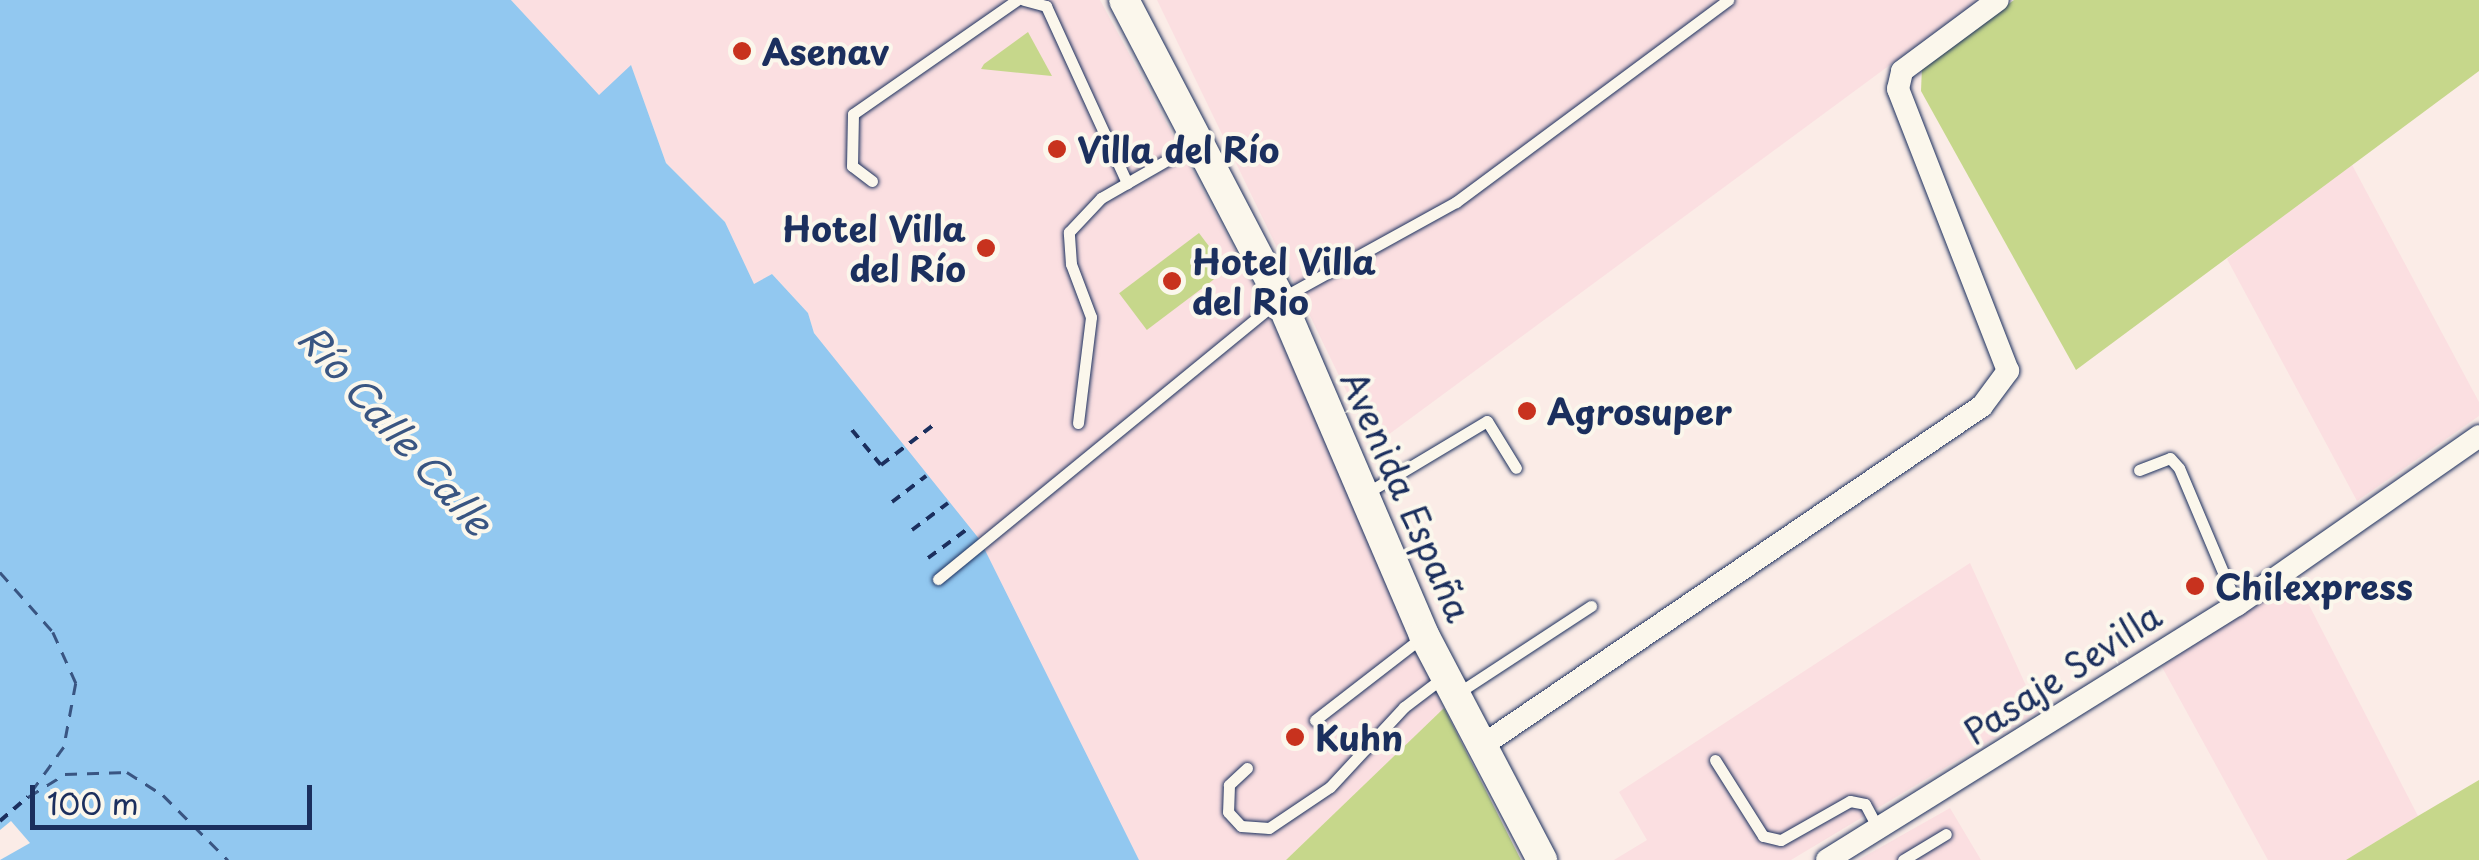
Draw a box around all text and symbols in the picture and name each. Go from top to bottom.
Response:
place label: Asenav [762,30,889,72]
marker: Asenav [731,40,753,62]
place label: Villa del Río [1077,128,1284,170]
marker: Villa del Río [1046,138,1068,160]
place label: Hotel Villa del Río [782,207,966,289]
marker: Hotel Villa del Río [975,237,997,259]
place label: Hotel Villa del Rio [1192,240,1376,322]
marker: Hotel Villa del Rio [1161,270,1183,292]
water label: Río Calle Calle [289,314,503,544]
street label: Avenida España [1333,365,1481,627]
place label: Agrosuper [1547,390,1732,432]
marker: Agrosuper [1516,400,1538,422]
place label: Chilexpress [2215,565,2413,607]
marker: Chilexpress [2184,575,2206,597]
street label: Pasaje Sevilla [1956,594,2168,752]
place label: Kuhn [1315,716,1403,758]
marker: Kuhn [1284,726,1306,748]
scale bar [35,765,318,827]
text: 100 m [47,780,139,825]

